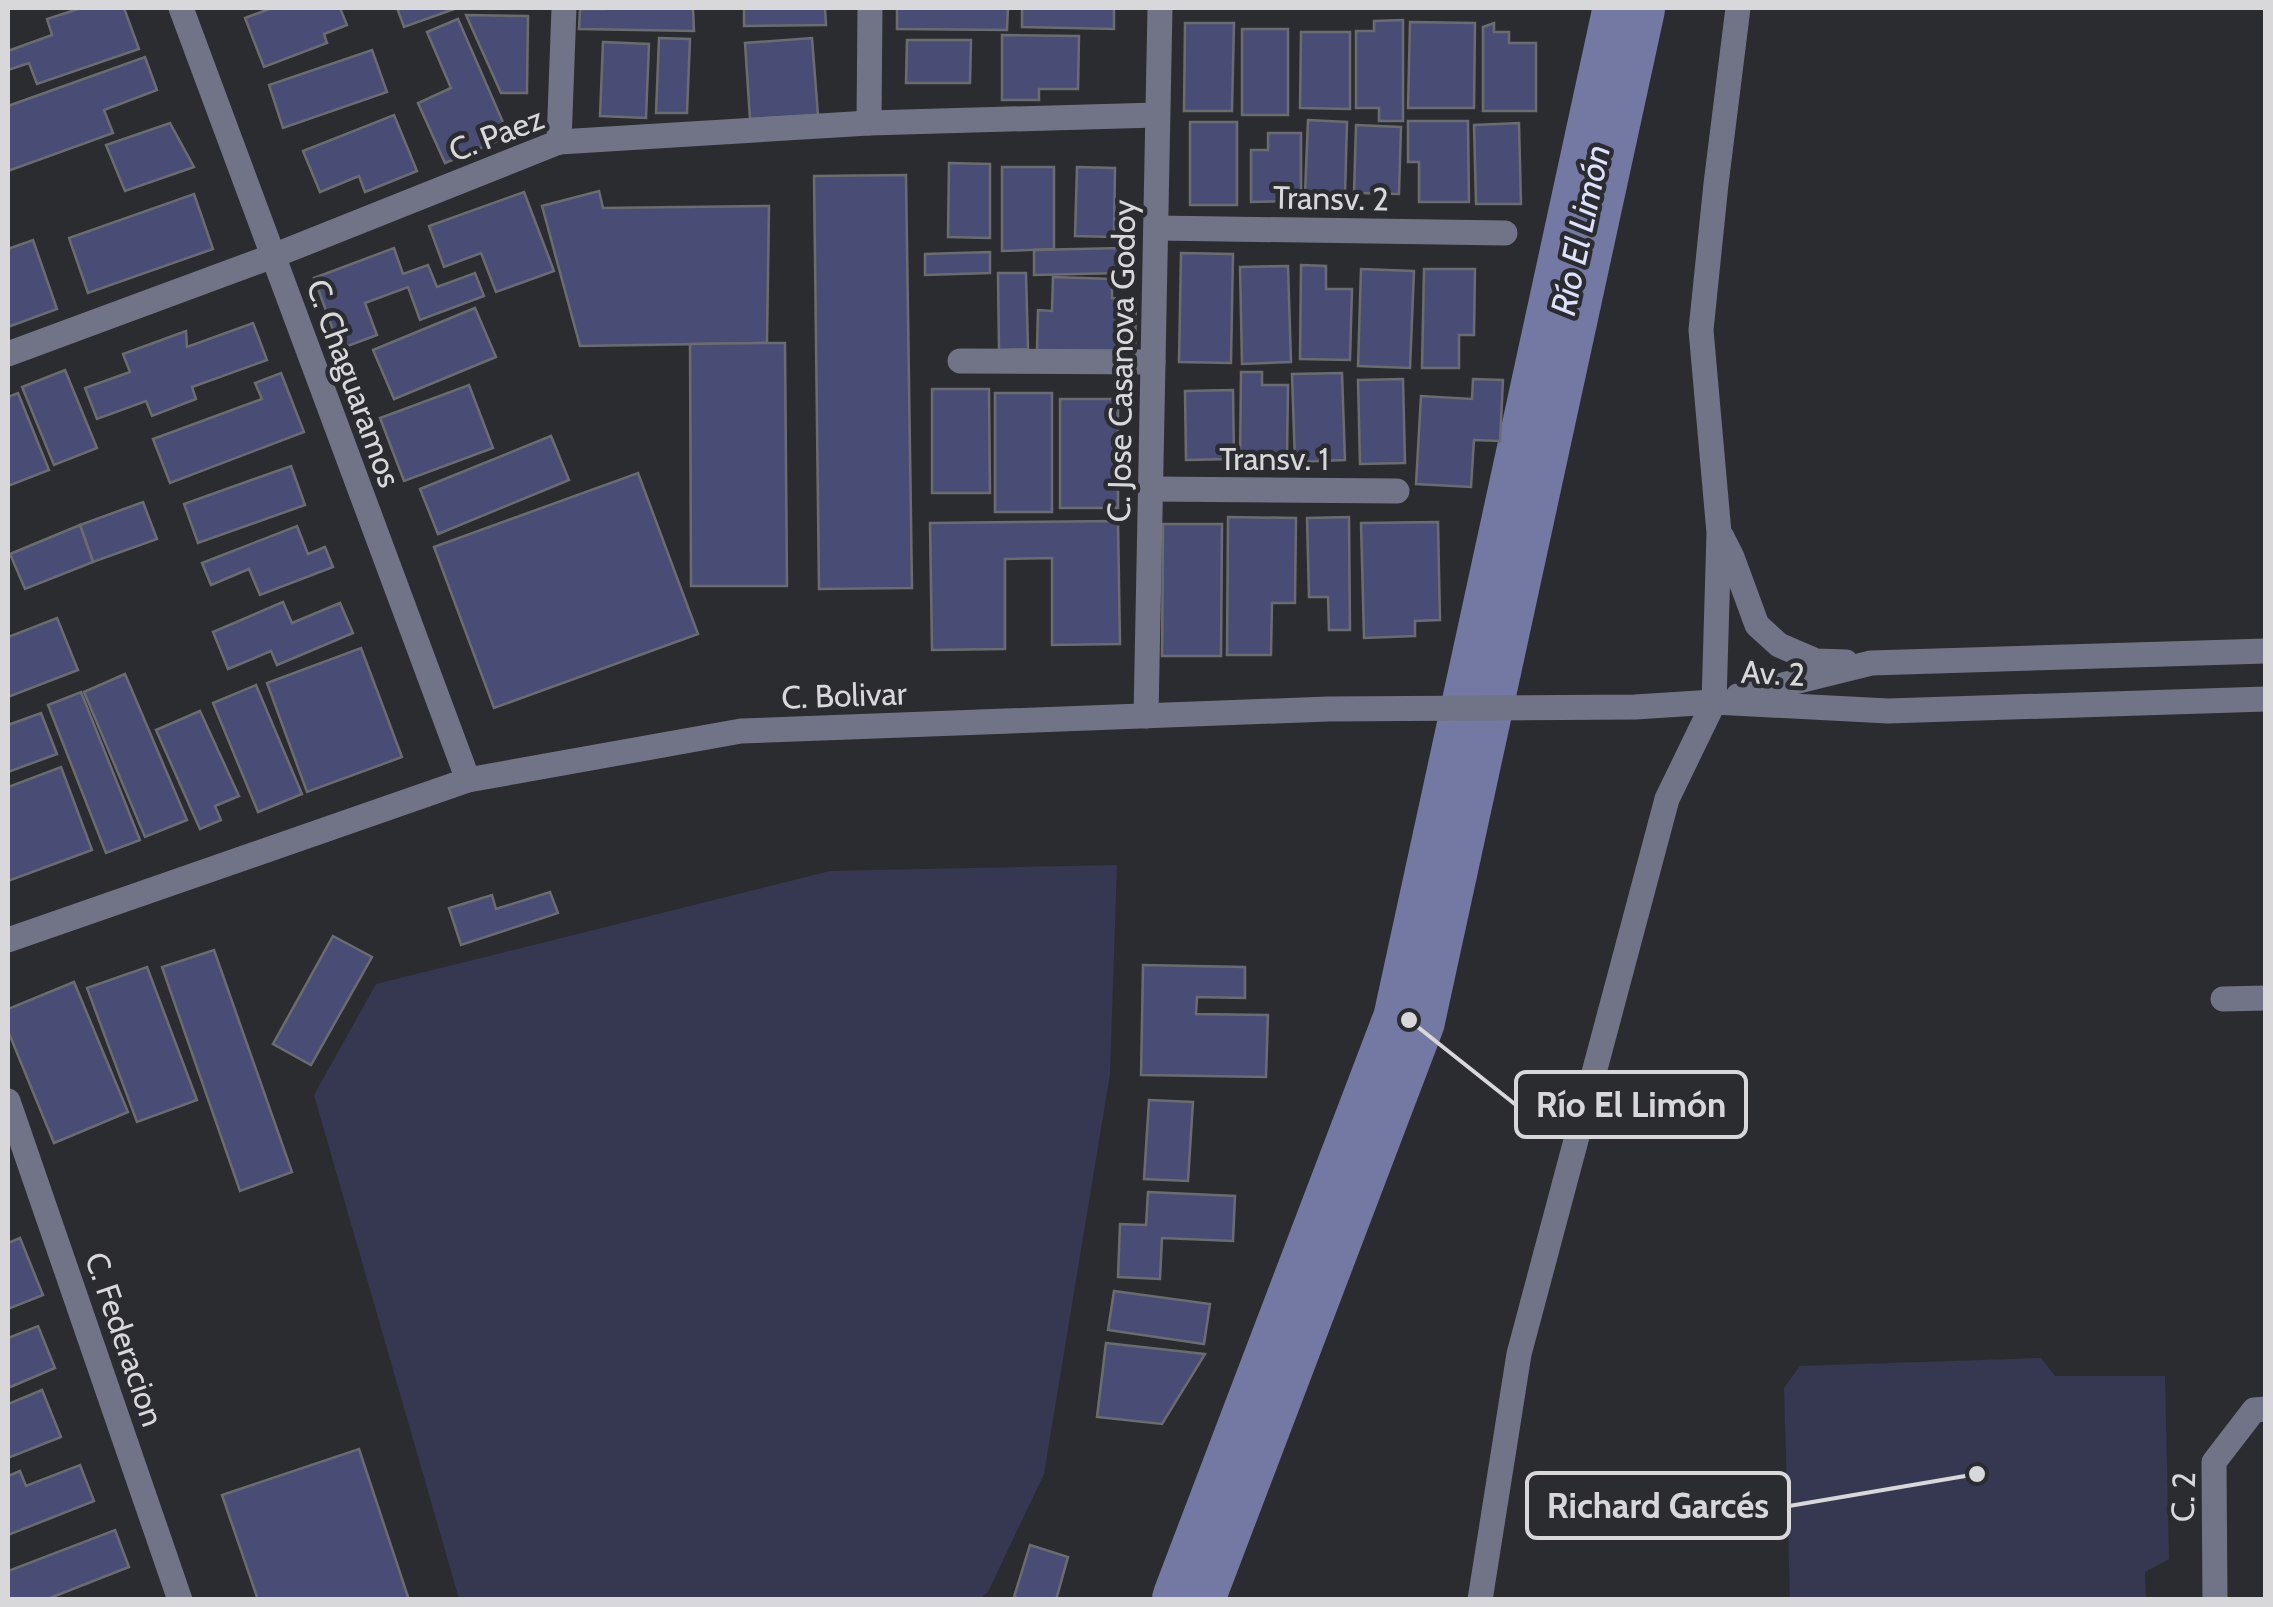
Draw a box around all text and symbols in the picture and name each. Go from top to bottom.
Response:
street label: C. Paez [443,98,549,170]
water label: Río El Limón [1541,141,1619,319]
street label: Transv. 2 [1273,177,1389,219]
street label: C. Jose Casanova Godoy [1099,199,1143,523]
street label: C. Chaguaramos [298,274,410,492]
street label: Transv. 1 [1219,439,1329,478]
street label: Av. 2 [1740,652,1806,694]
street label: C. Bolivar [781,673,908,717]
callout: Río El Limón [1516,1072,1746,1137]
text: Río El Limón [1536,1083,1726,1126]
street label: C. Federacion [77,1247,173,1431]
street label: C. 2 [2163,1471,2203,1523]
callout: Richard Garcés [1527,1473,1789,1538]
text: Richard Garcés [1547,1484,1769,1527]

